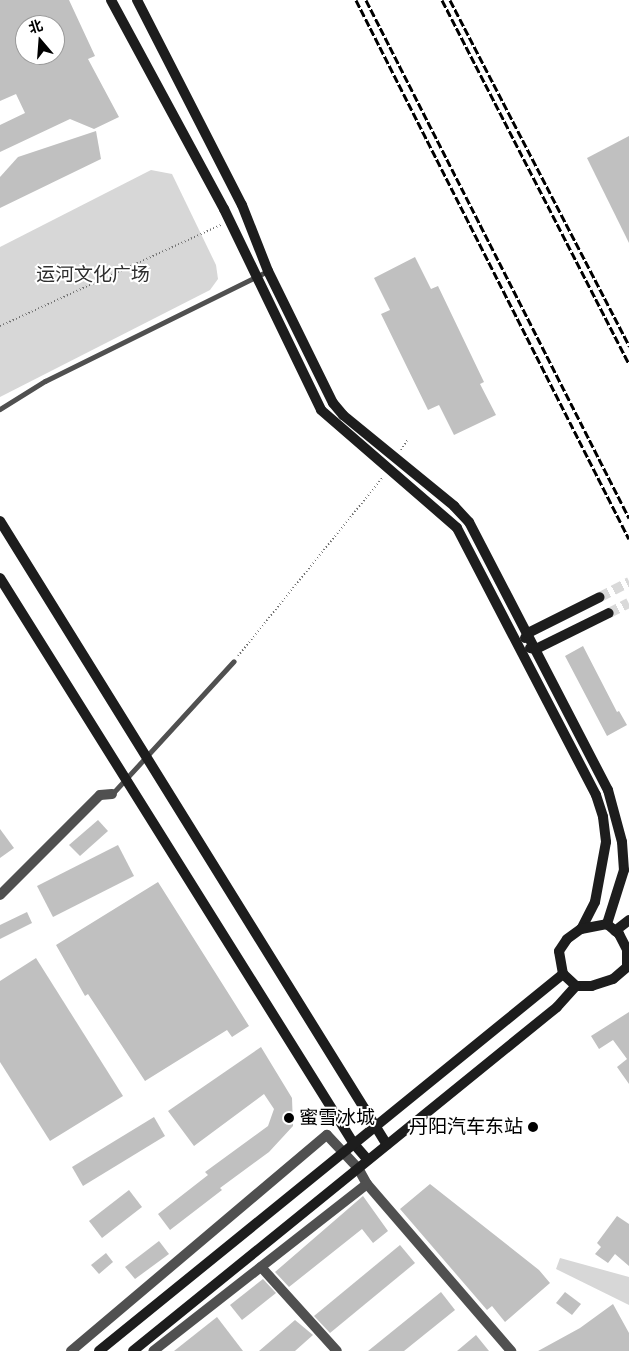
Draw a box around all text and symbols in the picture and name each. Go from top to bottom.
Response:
north arrow [15,15,65,65]
text: 北 [26,15,45,38]
park label: 运河文化广场 [36,264,150,286]
place label: 蜜雪冰城 [299,1107,375,1129]
marker: 蜜雪冰城 [283,1112,295,1124]
place label: 丹阳汽车东站 [409,1116,523,1138]
marker: 丹阳汽车东站 [527,1121,539,1133]

